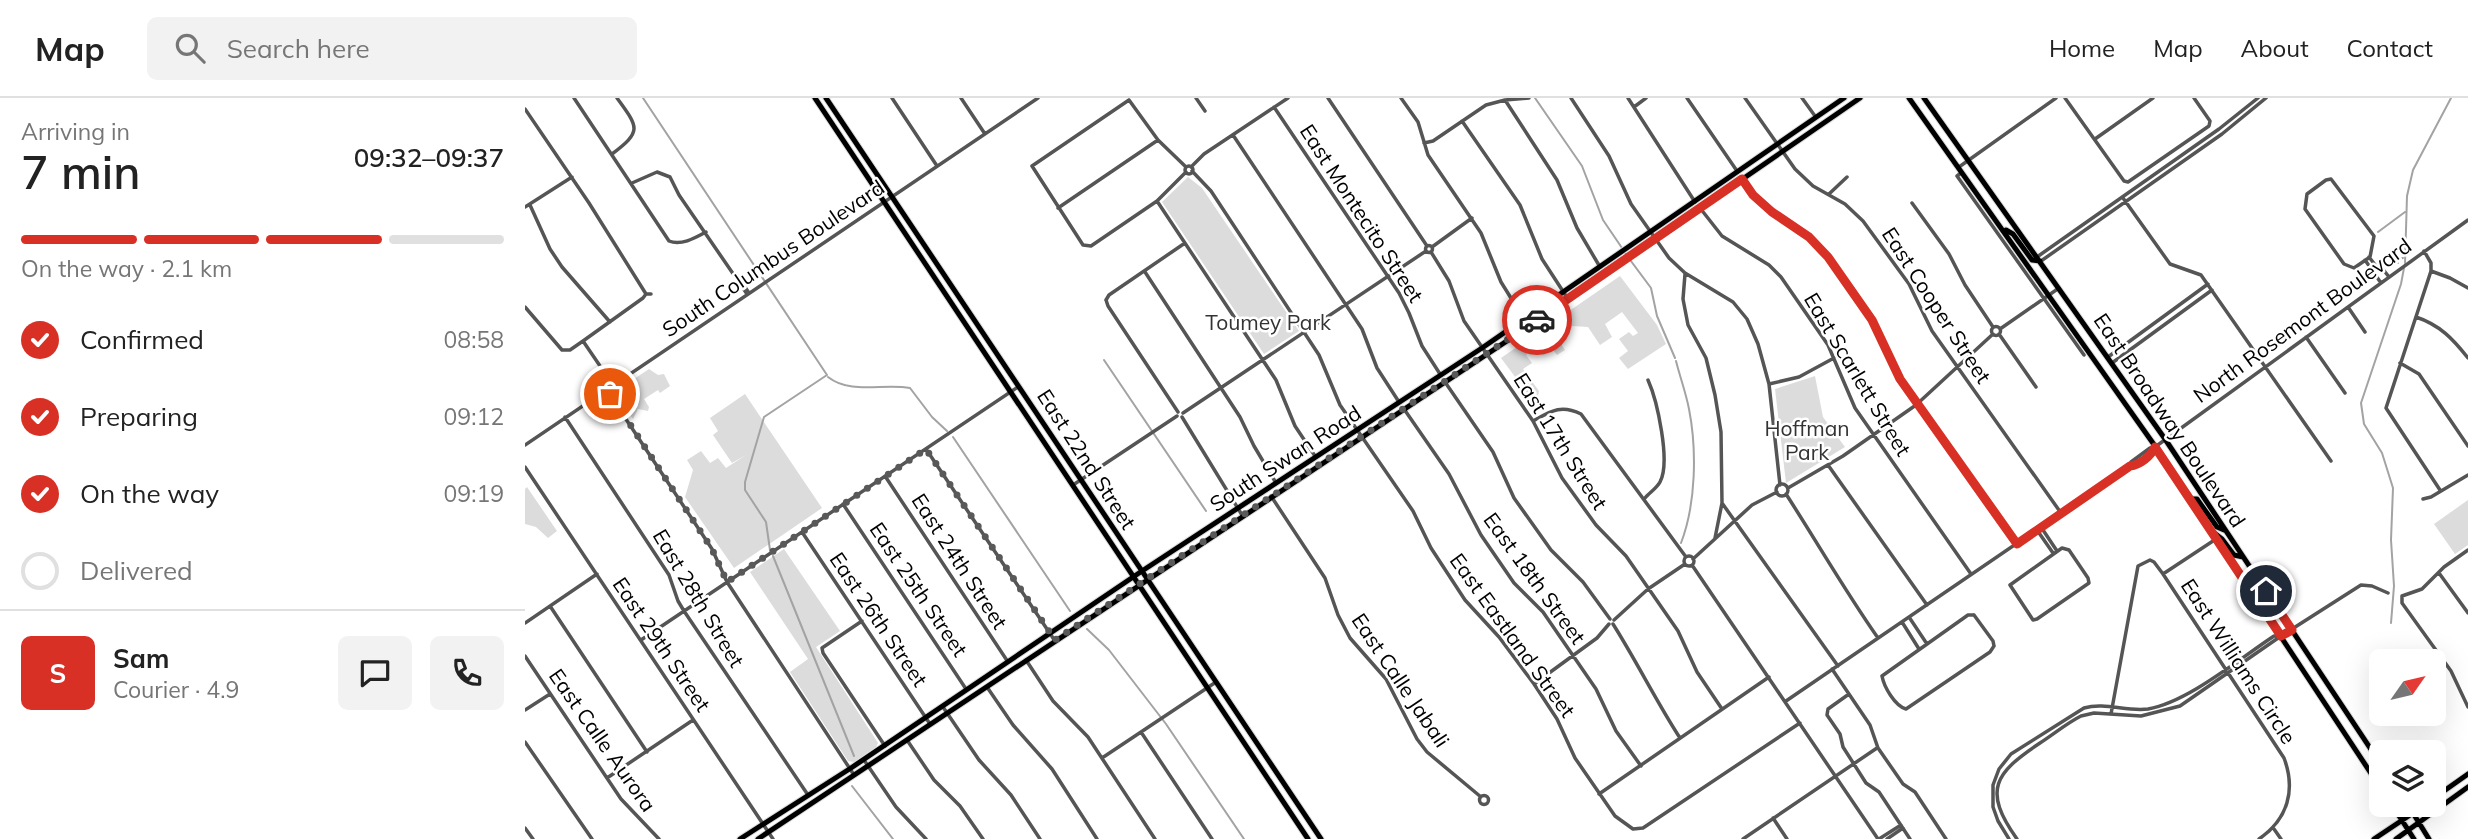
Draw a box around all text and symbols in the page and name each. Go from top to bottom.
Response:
search box [147,17,637,80]
text: Map [35,28,105,69]
icon: search [171,29,209,67]
text: Search here [227,32,370,65]
text: Home [2049,33,2115,63]
text: Map [2153,33,2203,63]
text: About [2241,33,2309,63]
text: Contact [2347,33,2433,63]
text: Arriving in [21,117,130,146]
street label: East Montecito Street [1295,119,1429,307]
text: 09:32–09:37 [354,141,504,174]
text: 7 min [21,143,140,201]
street label: South Columbus Boulevard [657,174,889,342]
street label: East Cooper Street [1877,222,1997,388]
street label: North Rosemont Boulevard [2188,232,2416,408]
text: On the way · 2.1 km [21,254,232,283]
courier [1502,285,1572,355]
street label: East Scarlett Street [1799,288,1917,460]
icon: car [1518,301,1556,339]
street label: East Broadway Boulevard [2089,308,2251,532]
park label: Toumey Park [1205,309,1331,335]
icon: check [21,321,59,359]
text: Confirmed [80,323,204,356]
text: 08:58 [444,325,504,354]
pin [580,364,640,424]
street label: East 17th Street [1509,368,1613,514]
icon: bag [591,375,629,413]
street label: East 22nd Street [1032,384,1142,534]
icon: check [21,398,59,436]
street label: South Swan Road [1204,399,1366,517]
text: Preparing [80,400,198,433]
text: 09:12 [444,402,504,431]
park label: Hoffman Park [1764,415,1850,465]
icon: check [21,475,59,513]
text: On the way [80,477,219,510]
text: 09:19 [444,479,504,508]
street label: East 24th Street [907,488,1013,634]
street label: East 18th Street [1479,507,1591,649]
street label: East 25th Street [865,517,973,661]
street label: East 28th Street [648,524,750,672]
street label: East 26th Street [825,547,933,691]
street label: East Eastland Street [1445,548,1581,722]
text: Delivered [80,554,193,587]
pin [2236,561,2296,621]
street label: East 29th Street [608,572,716,716]
icon: home [2247,572,2285,610]
street label: East Williams Circle [2176,573,2302,749]
street label: East Calle Jabali [1347,608,1455,752]
button: chat [338,636,412,710]
button: phone [430,636,504,710]
text: Sam [113,642,169,675]
north arrow [2369,649,2447,726]
map controls [2369,649,2446,817]
text: S [50,657,66,690]
street label: East Calle Aurora [544,663,662,817]
text: Courier · 4.9 [113,675,239,704]
button: layers [2369,740,2446,817]

